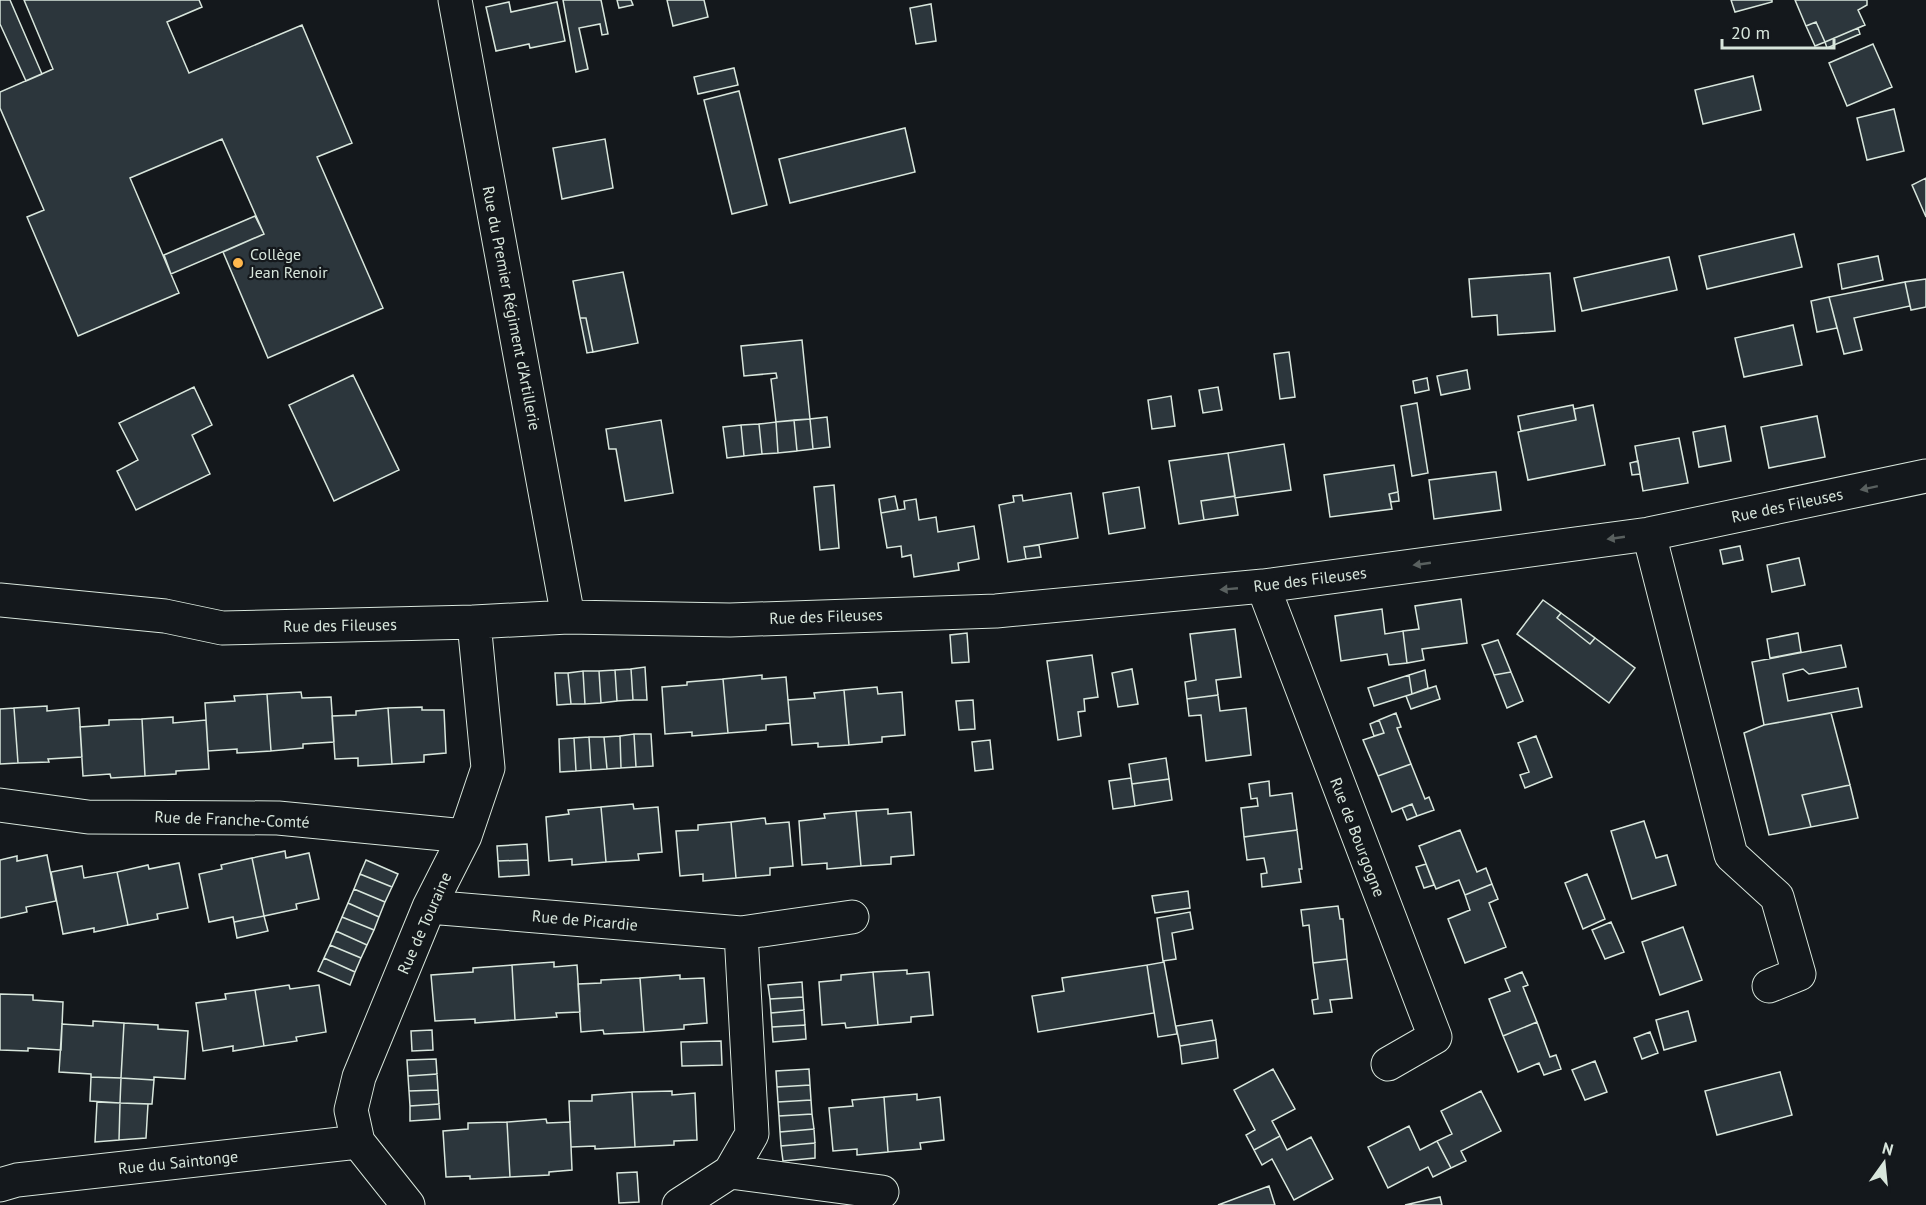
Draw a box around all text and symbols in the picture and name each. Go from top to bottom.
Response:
scale bar [1722,12,1834,50]
text: 20 m [1731,21,1770,44]
street label: Rue du Premier Régiment d'Artillerie [478,184,546,432]
place label: Collège Jean Renoir [249,244,328,282]
marker: Collège Jean Renoir [231,256,245,270]
street label: Rue des Fileuses [1729,483,1845,527]
one-way arrow [1859,484,1878,493]
one-way arrow [1606,533,1625,543]
one-way arrow [1413,560,1432,569]
street label: Rue des Fileuses [1252,562,1368,596]
one-way arrow [1219,584,1238,594]
street label: Rue des Fileuses [769,604,883,628]
street label: Rue des Fileuses [283,614,397,636]
street label: Rue de Bourgogne [1326,775,1390,899]
street label: Rue de Franche-Comté [154,806,310,832]
street label: Rue de Touraine [393,869,455,977]
street label: Rue de Picardie [531,905,639,935]
north arrow [1854,1133,1914,1193]
text: N [1880,1137,1896,1160]
street label: Rue du Saintonge [117,1146,239,1178]

